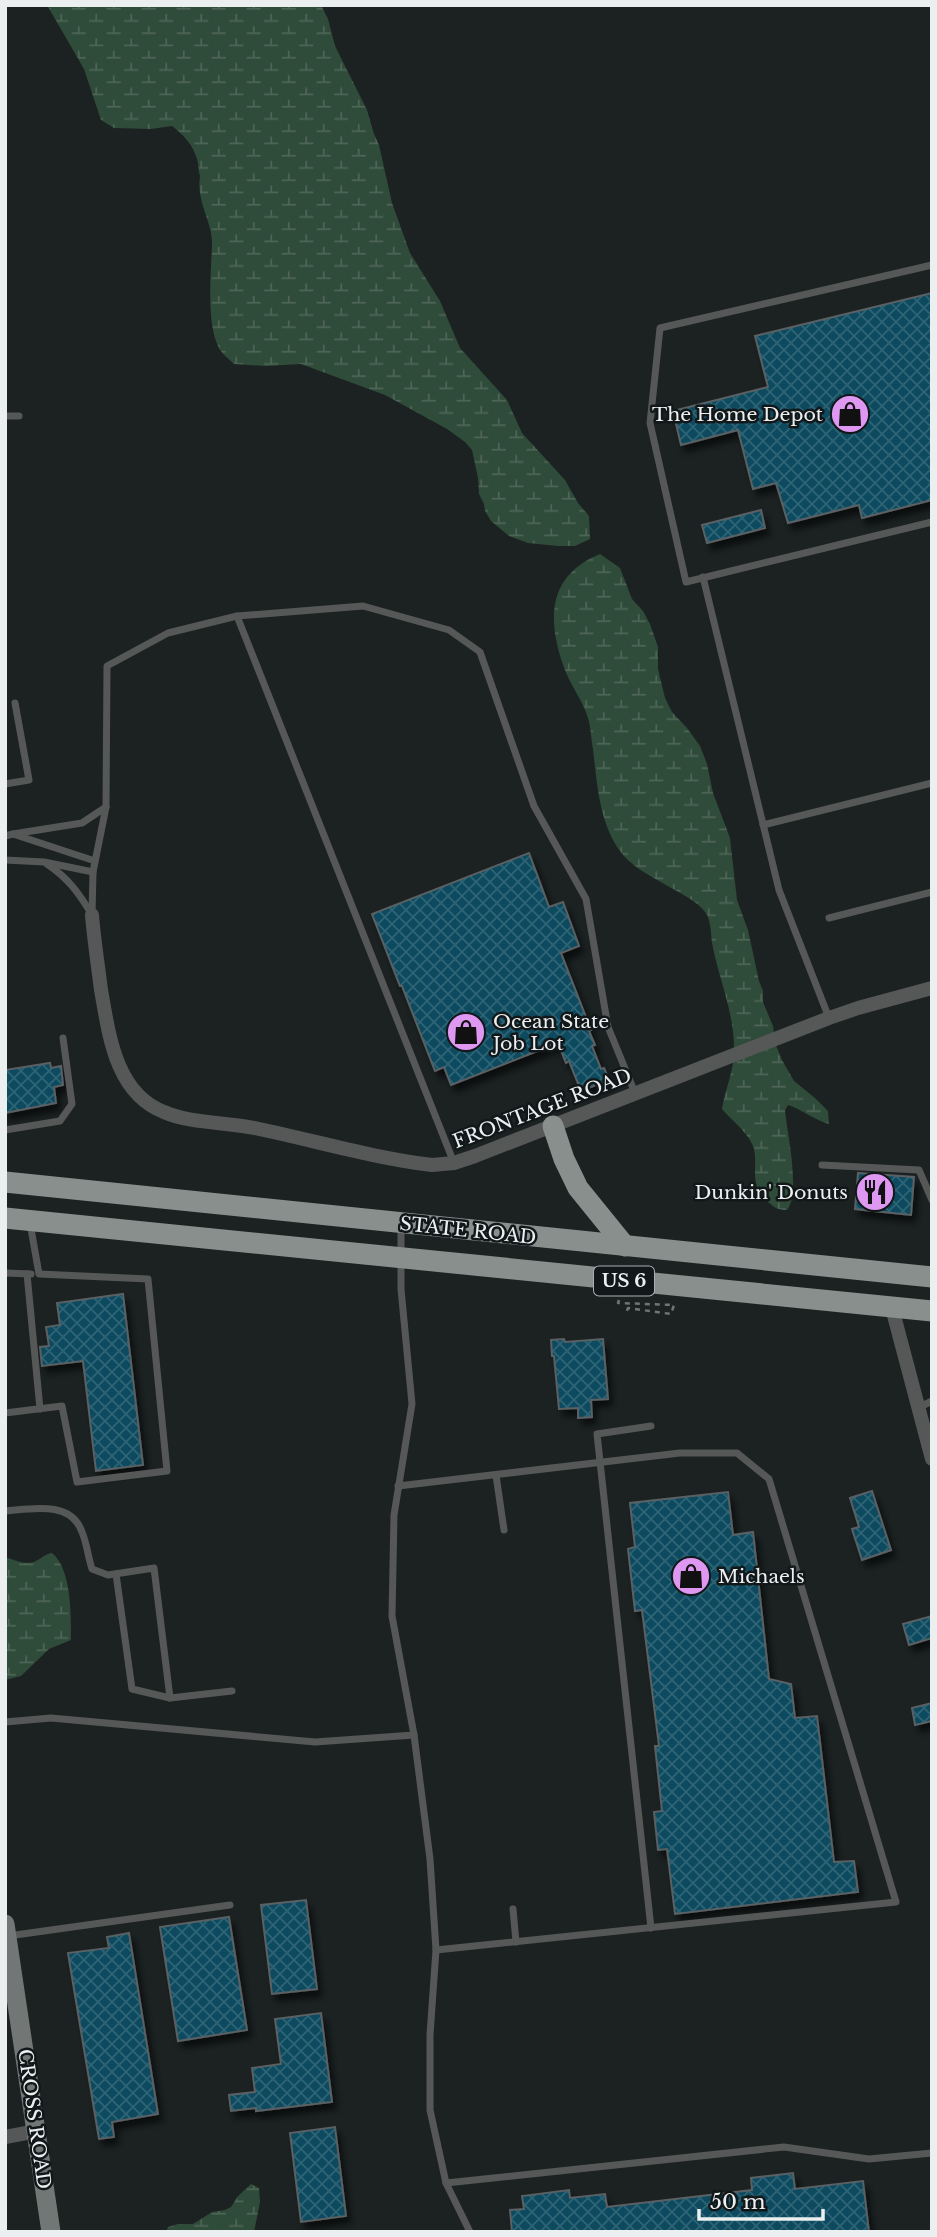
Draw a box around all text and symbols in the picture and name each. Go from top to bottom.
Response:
shop icon: The Home Depot [829,393,871,435]
place label: The Home Depot [652,403,824,426]
place label: Ocean State Job Lot [490,1010,609,1055]
shop icon: Ocean State Job Lot [445,1011,487,1053]
street label: FRONTAGE ROAD [450,1064,635,1153]
restaurant icon: Dunkin' Donuts [854,1171,896,1213]
place label: Dunkin' Donuts [695,1181,848,1204]
street label: STATE ROAD [398,1212,537,1249]
road number: US 6 [594,1266,654,1296]
shop icon: Michaels [670,1555,712,1597]
place label: Michaels [718,1565,805,1588]
street label: CROSS ROAD [13,2048,56,2191]
scale bar [699,2178,823,2222]
text: 50 m [710,2189,766,2215]

